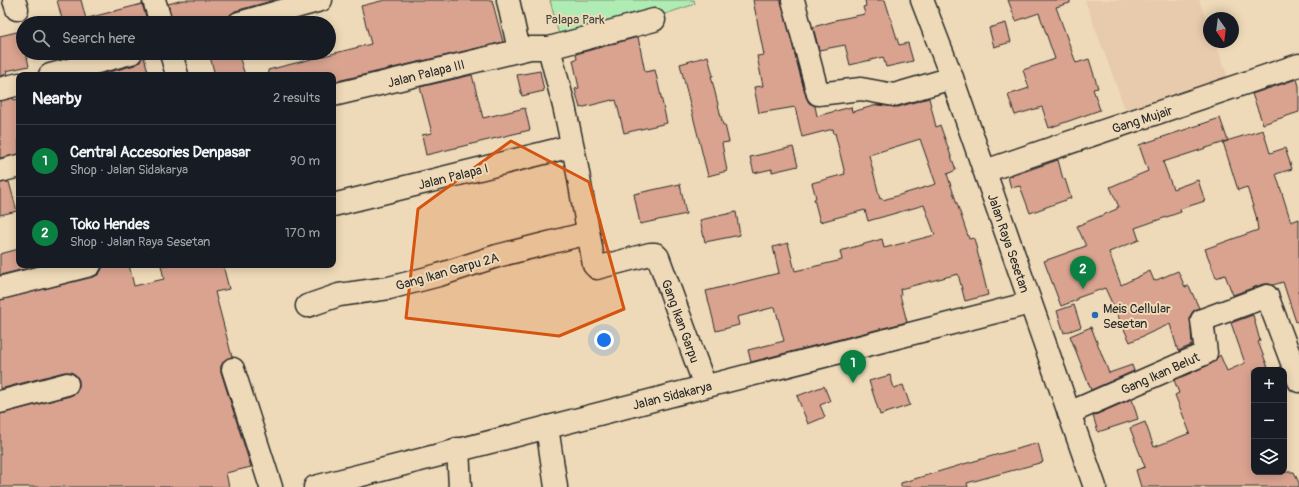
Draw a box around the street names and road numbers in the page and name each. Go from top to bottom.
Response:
street label: Jalan Palapa III [386,57,467,91]
street label: Gang Mujair [1110,103,1175,137]
street label: Jalan Palapa I [417,161,490,193]
street label: Jalan Raya Sesetan [984,192,1032,295]
street label: Gang Ikan Garpu 2A [394,249,501,294]
street label: Gang Ikan Garpu [658,277,703,365]
street label: Gang Ikan Belut [1119,349,1203,398]
street label: Jalan Sidakarya [631,378,714,414]

